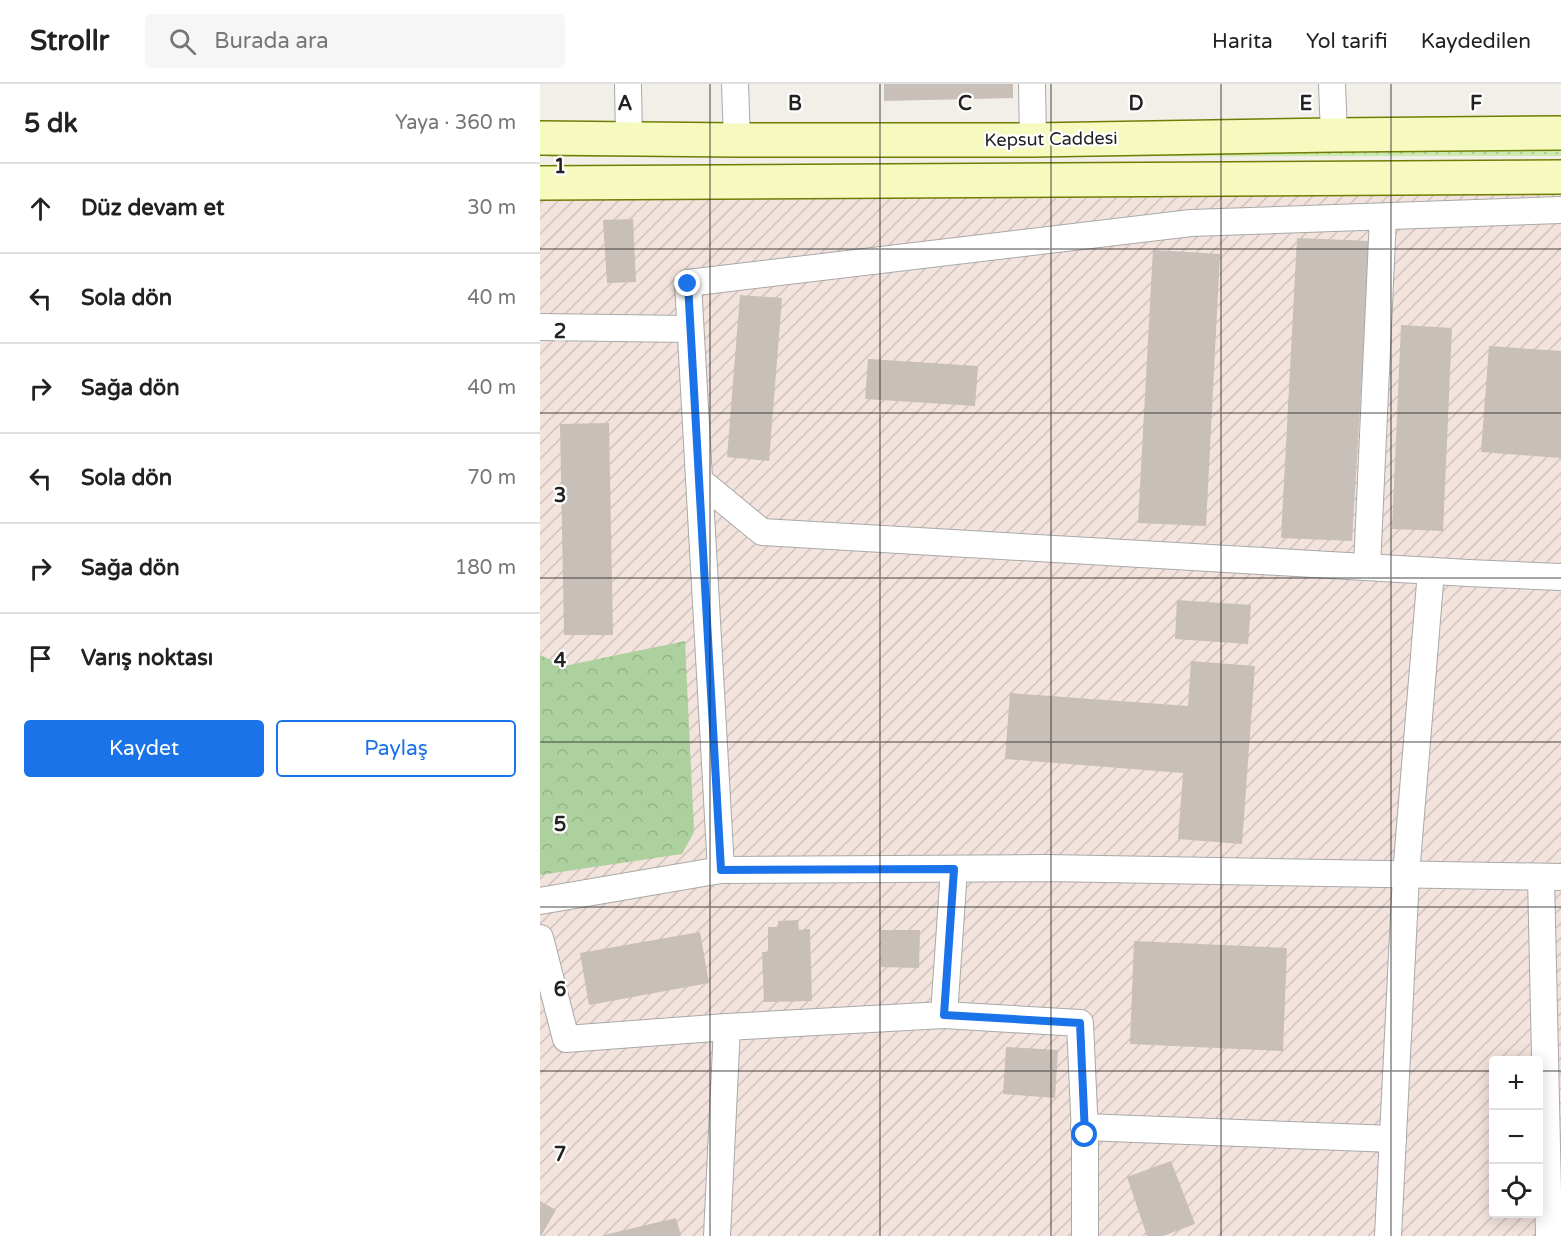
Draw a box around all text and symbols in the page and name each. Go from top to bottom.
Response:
search box [145,14,565,68]
text: Strollr [30,24,109,58]
icon: search [166,25,199,58]
text: Burada ara [214,28,329,54]
text: Harita [1212,29,1273,54]
text: Yol tarifi [1306,29,1388,54]
text: Kaydedilen [1421,29,1531,54]
text: A [618,92,633,116]
text: B [788,92,802,116]
text: C [958,92,972,116]
text: D [1128,92,1144,116]
text: E [1300,92,1313,116]
text: F [1470,92,1482,116]
text: 5 dk [24,108,78,139]
text: Yaya · 360 m [395,111,516,135]
street label: Kepsut Caddesi [984,127,1118,151]
text: 1 [554,155,566,179]
icon: ahead [24,192,57,225]
text: Düz devam et [81,195,224,221]
text: 30 m [467,196,516,220]
route end [674,270,700,296]
icon: left [24,282,57,315]
text: Sola dön [81,285,172,311]
text: 40 m [467,286,516,310]
text: 2 [554,320,566,344]
icon: right [24,372,57,405]
text: Sağa dön [81,375,180,401]
text: 40 m [467,376,516,400]
icon: left [24,462,57,495]
text: Sola dön [81,465,172,491]
text: 70 m [467,466,516,490]
text: 3 [554,484,566,508]
icon: right [24,552,57,585]
text: Sağa dön [81,555,180,581]
text: 180 m [455,556,516,580]
icon: arrive [24,642,57,675]
text: Varış noktası [81,645,213,671]
text: 4 [554,649,567,673]
button: Kaydet [24,720,264,777]
button: Paylaş [276,720,516,777]
text: 5 [554,813,566,837]
text: 6 [554,978,566,1002]
map controls [1489,1056,1543,1218]
button: + [1489,1056,1543,1110]
button: − [1489,1110,1543,1164]
route start [1071,1121,1097,1147]
text: 7 [554,1143,566,1167]
button: locate [1489,1164,1543,1218]

